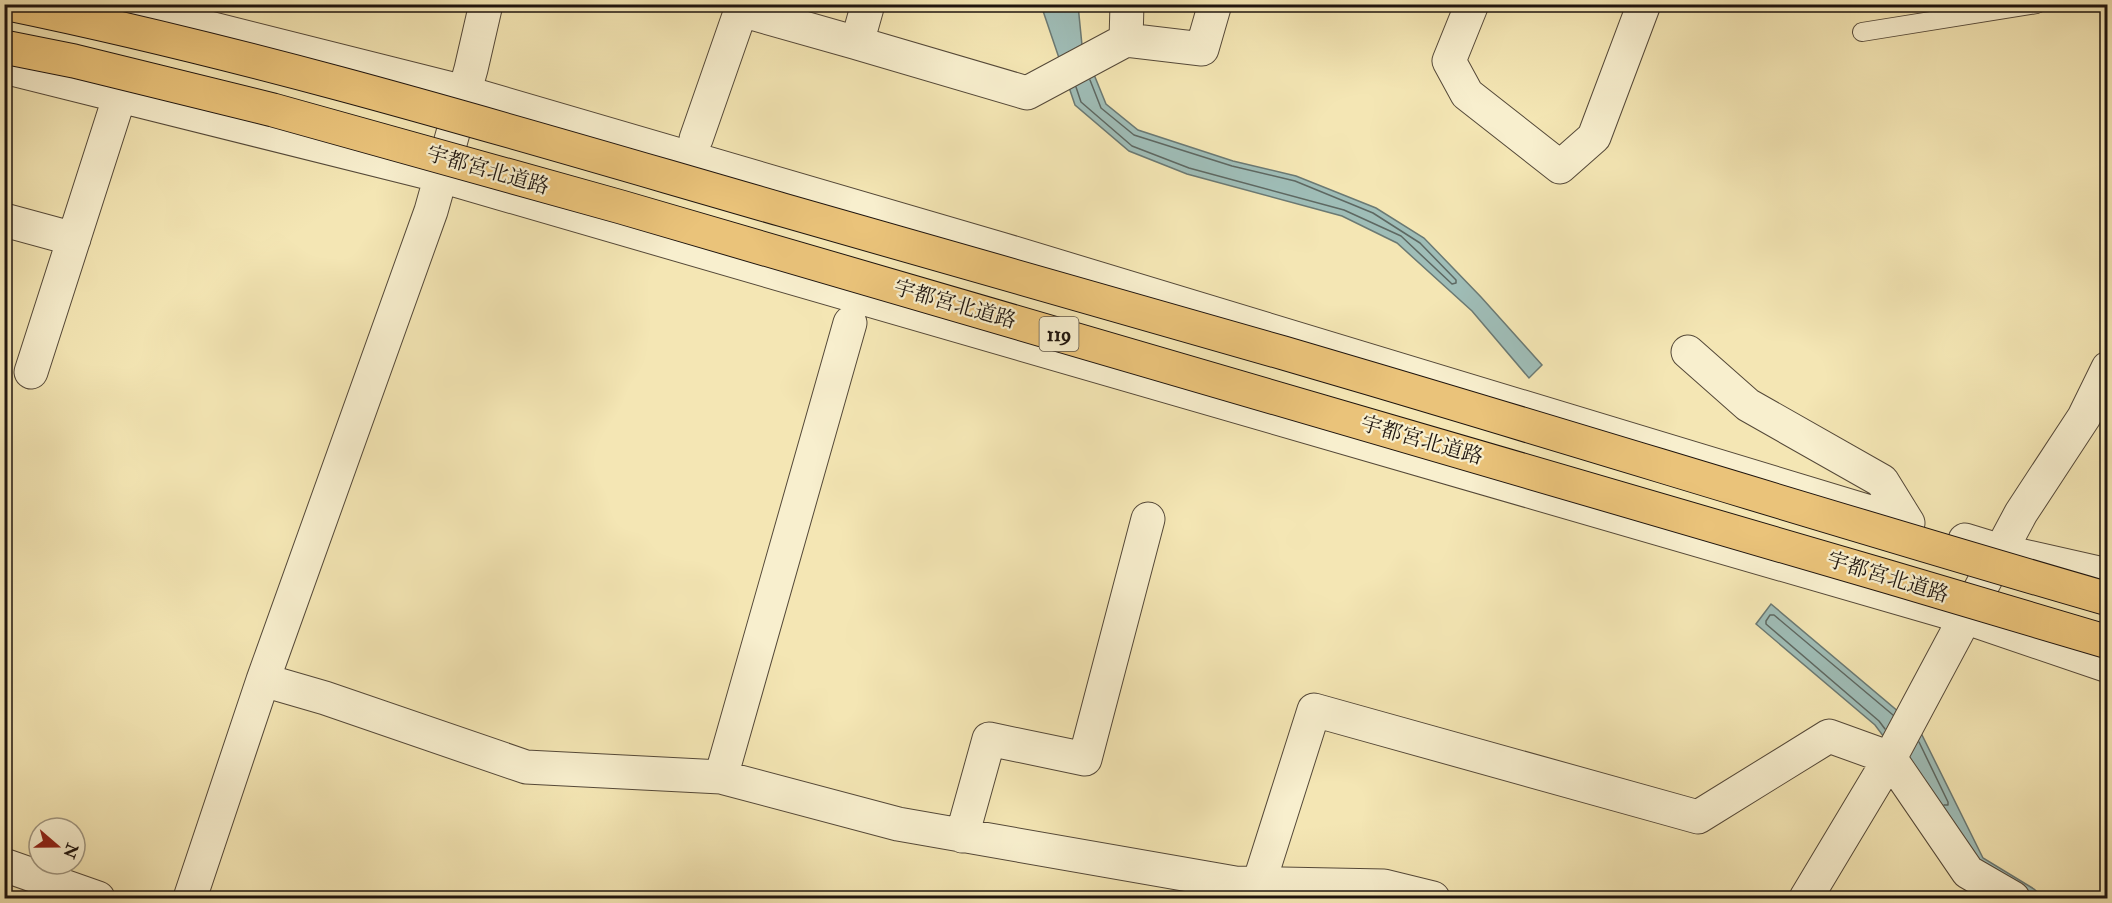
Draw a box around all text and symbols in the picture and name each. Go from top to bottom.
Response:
street label: 宇都宮北道路 [424,140,552,201]
street label: 宇都宮北道路 [891,274,1019,335]
road number: 119 [1040,317,1078,351]
street label: 宇都宮北道路 [1358,410,1486,471]
street label: 宇都宮北道路 [1824,546,1952,609]
north arrow [27,816,87,876]
text: N [58,840,82,862]

